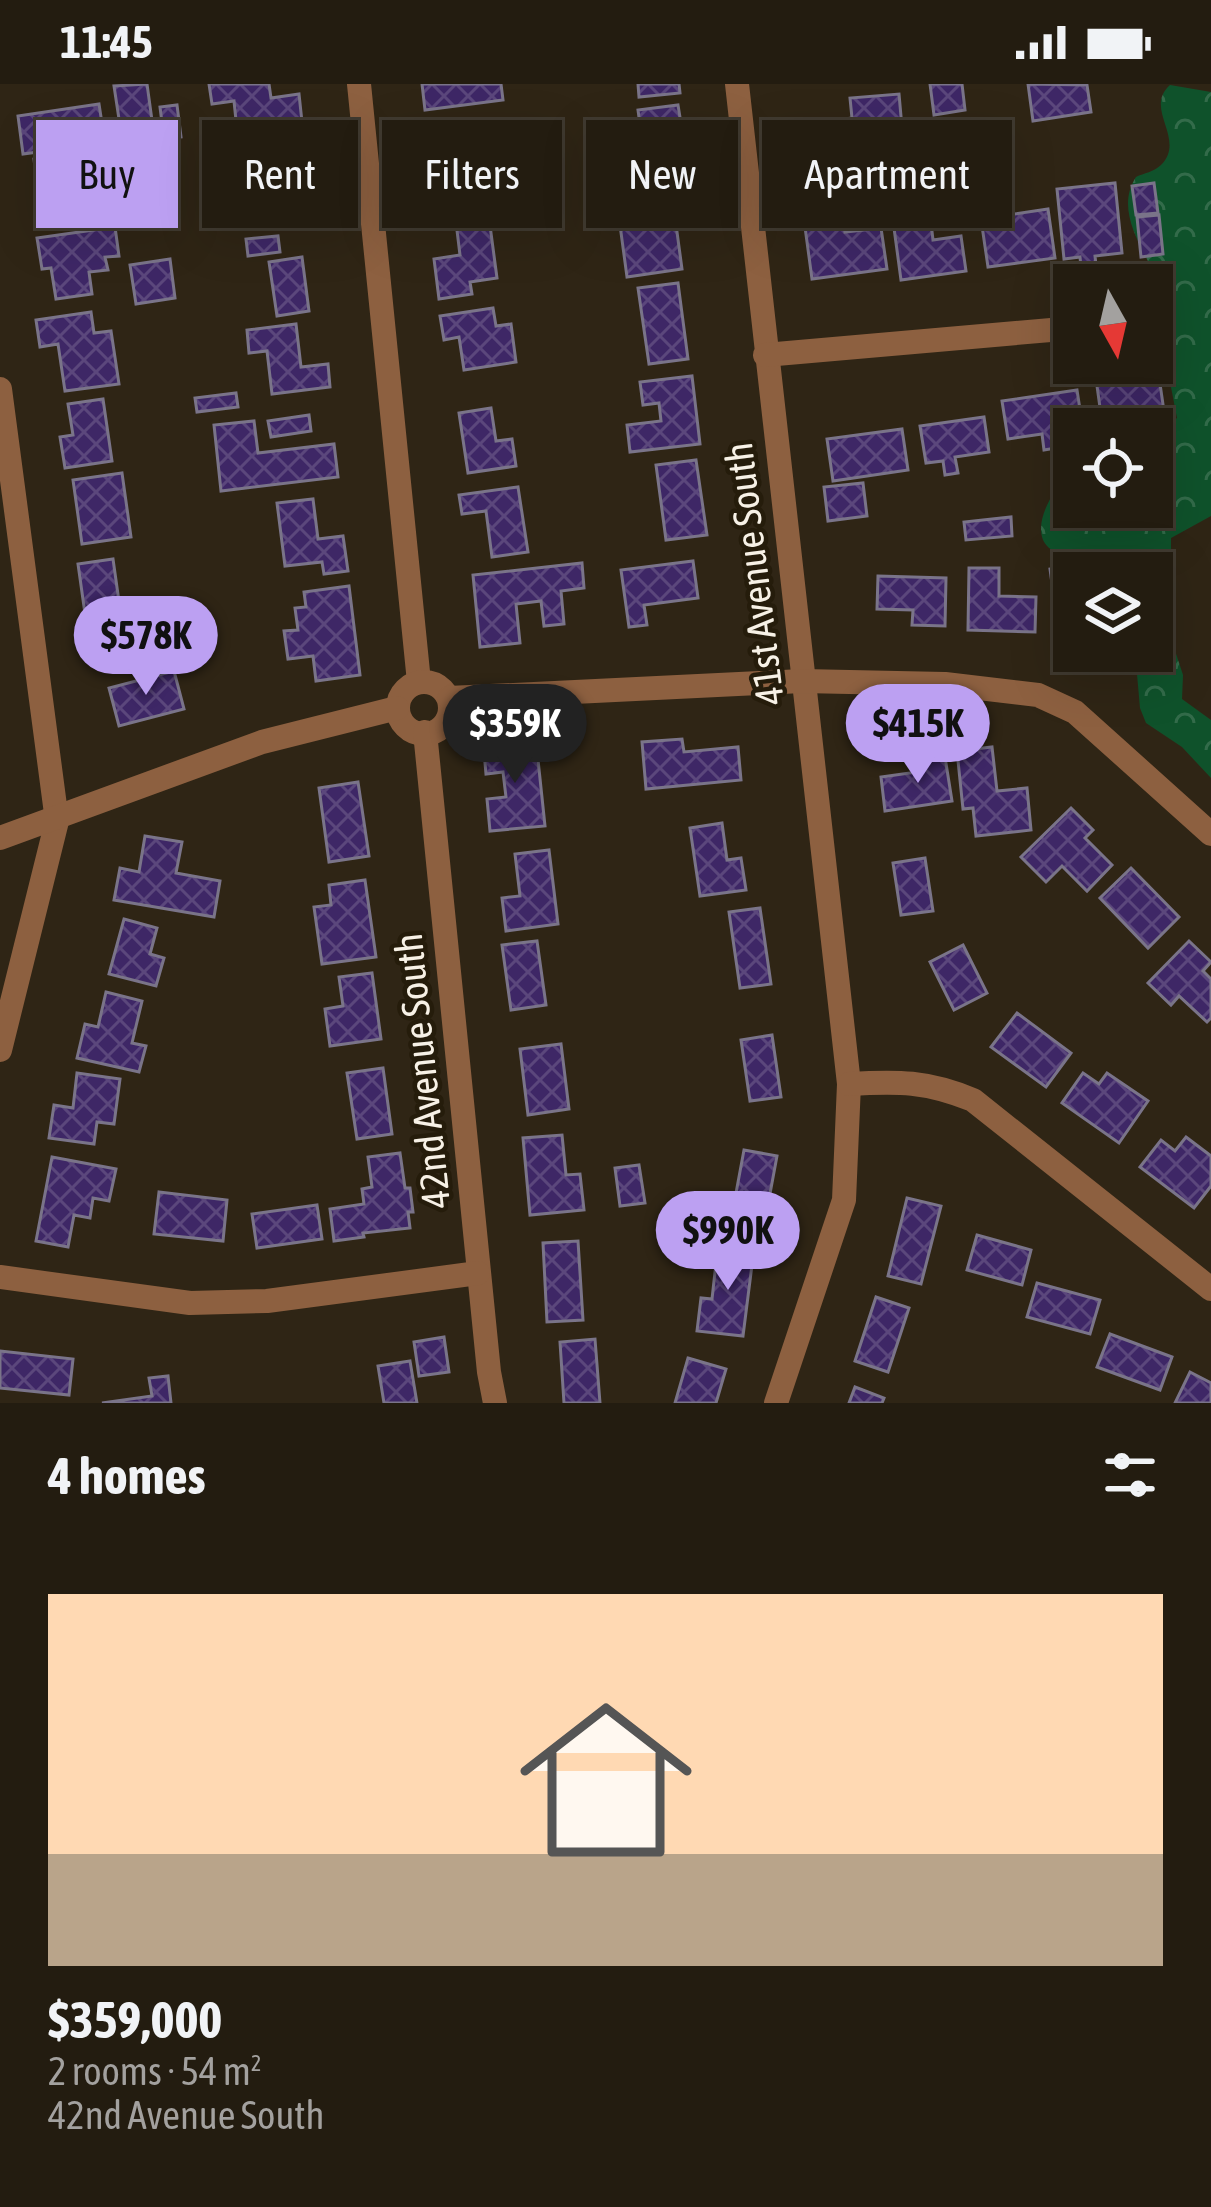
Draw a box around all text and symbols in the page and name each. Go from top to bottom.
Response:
text: 11:45 [60,16,153,68]
chip: Buy [36,120,178,228]
chip: Rent [202,120,358,228]
chip: Filters [382,120,562,228]
chip: New [586,120,738,228]
chip: Apartment [762,120,1012,228]
north arrow [1053,264,1173,384]
map controls [1053,264,1173,672]
button: locate [1053,408,1173,528]
street label: 41st Avenue South [716,440,792,708]
button: layers [1053,552,1173,672]
pin: $578K [62,596,230,698]
text: $578K [101,613,191,657]
pin: $359K [431,684,599,786]
pin: $415K [834,684,1002,786]
text: $359K [470,701,560,745]
text: $415K [873,701,963,745]
street label: 42nd Avenue South [386,931,458,1211]
pin: $990K [644,1191,812,1293]
text: $990K [683,1208,773,1252]
icon: filters [1097,1442,1163,1508]
text: 4 homes [48,1446,206,1505]
icon: home [498,1672,714,1888]
text: $359,000 [48,1990,222,2049]
text: 2 rooms · 54 m² [48,2049,262,2093]
text: 42nd Avenue South [48,2093,324,2137]

